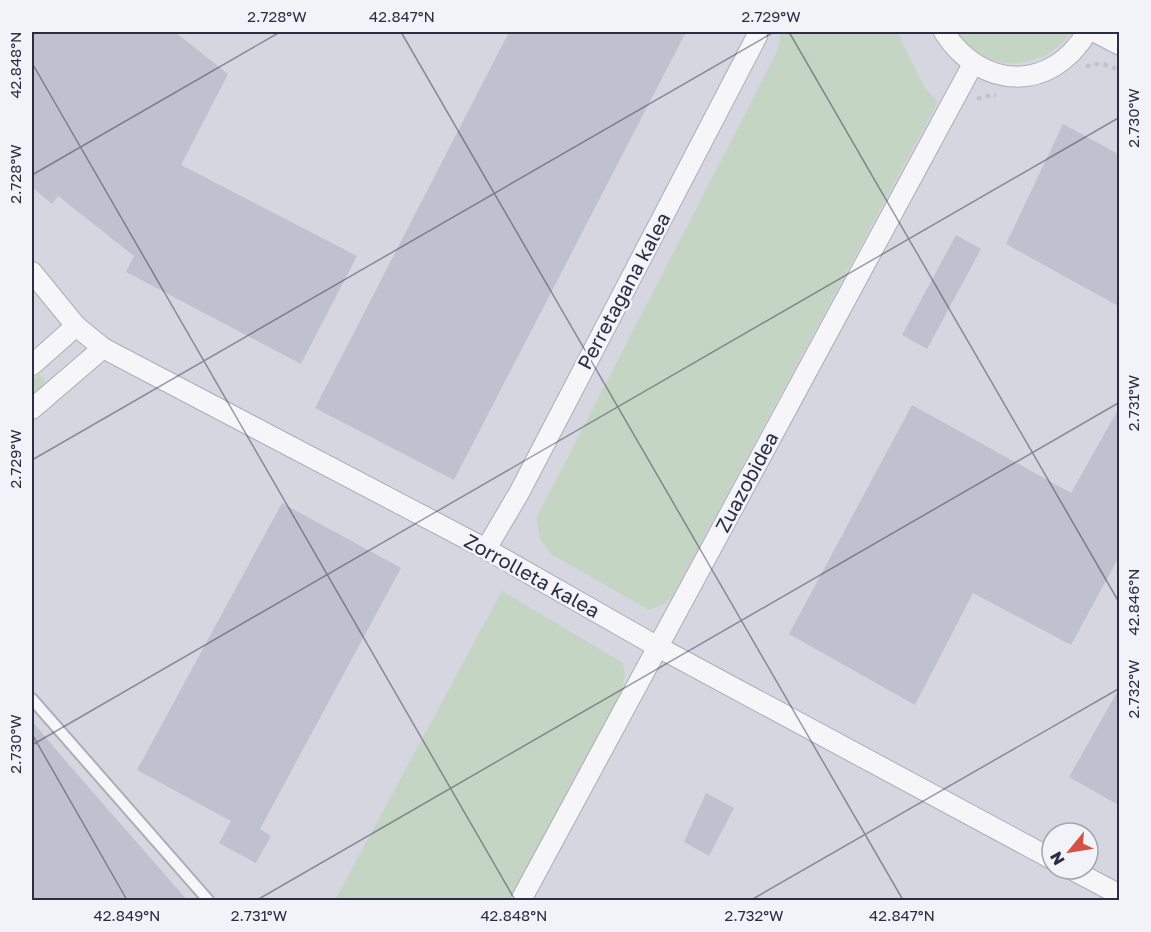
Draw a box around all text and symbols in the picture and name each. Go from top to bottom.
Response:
text: 2.728°W [247,7,307,25]
text: 42.847°N [369,7,435,25]
text: 2.729°W [741,7,801,25]
text: 42.848°N [6,31,24,99]
text: 2.730°W [1124,88,1142,148]
text: 2.728°W [6,144,24,204]
street label: Perretagana kalea [572,208,675,373]
text: 2.731°W [1124,375,1142,431]
street label: Zuazobidea [710,427,783,536]
text: 2.729°W [6,429,24,489]
street label: Zorrolleta kalea [461,528,604,622]
text: 42.846°N [1124,569,1142,635]
text: 2.732°W [1124,660,1142,718]
text: 2.730°W [6,714,24,774]
north arrow [1040,821,1100,881]
text: N [1045,848,1069,869]
text: 42.849°N [94,906,160,924]
text: 2.731°W [231,906,287,924]
text: 42.848°N [480,906,548,924]
text: 2.732°W [725,906,783,924]
text: 42.847°N [869,906,935,924]

